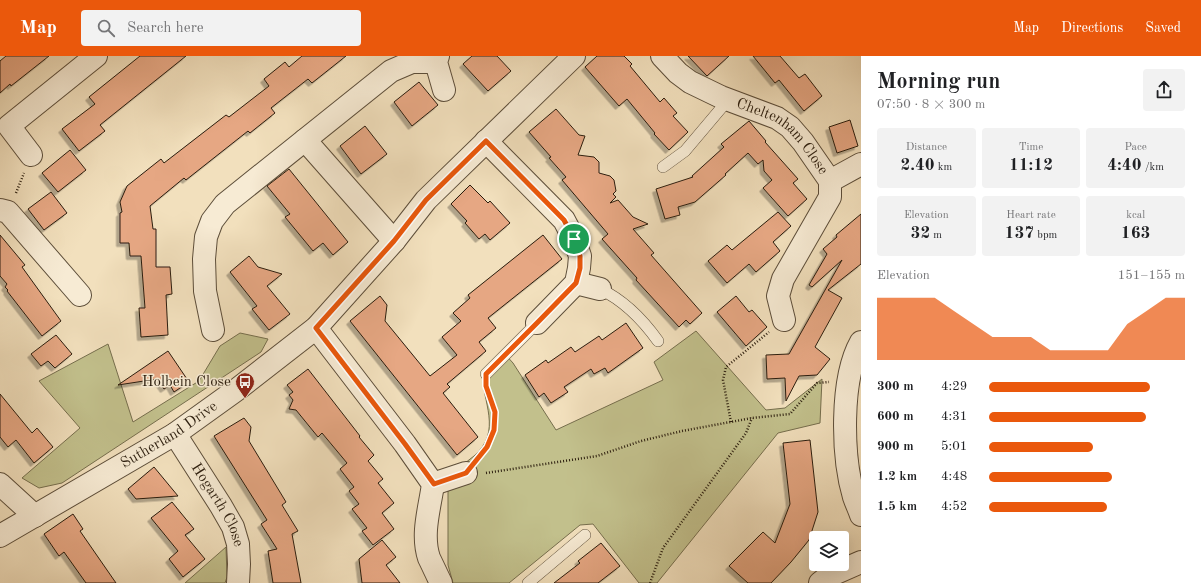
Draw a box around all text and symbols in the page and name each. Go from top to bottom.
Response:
search box [81,10,361,46]
icon: search [95,17,117,39]
text: Map [20,19,57,38]
text: Search here [127,21,204,36]
text: Map [1013,21,1039,35]
text: Directions [1061,21,1123,35]
text: Saved [1145,21,1181,35]
button: share [1143,69,1185,111]
text: Morning run [877,71,1000,93]
street label: Cheltenham Close [734,96,831,177]
text: 07:50 · 8 × 300 m [877,98,985,111]
text: Distance [906,142,947,153]
text: Time [1019,142,1043,153]
text: Pace [1125,142,1147,153]
text: 2.40 [900,157,935,174]
text: 11:12 [1009,157,1053,174]
text: 4:40 [1107,157,1142,174]
text: km [935,162,952,173]
text: /km [1142,162,1164,173]
text: Elevation [904,210,949,221]
text: Heart rate [1006,210,1056,221]
text: kcal [1126,210,1145,221]
pin [557,222,591,256]
text: 32 [911,225,930,242]
text: 137 [1005,225,1034,242]
text: 163 [1121,225,1150,242]
icon: arrive [563,228,585,250]
text: m [930,230,942,241]
text: bpm [1034,230,1057,241]
text: Elevation [877,269,930,282]
text: 151–155 m [1118,269,1185,282]
bus stop icon: Holbein Close [234,371,256,399]
place label: Holbein Close [142,375,231,390]
text: 300 m [877,380,914,393]
text: 4:29 [941,380,967,393]
street label: Sutherland Drive [118,399,220,471]
text: 600 m [877,410,914,423]
text: 4:31 [941,410,967,423]
text: 900 m [877,440,914,453]
text: 5:01 [941,440,967,453]
street label: Hogarth Close [188,460,246,549]
text: 1.2 km [877,470,917,483]
text: 4:48 [941,470,967,483]
text: 1.5 km [877,500,917,513]
text: 4:52 [941,500,967,513]
map controls [809,531,849,571]
button: layers [809,531,849,571]

